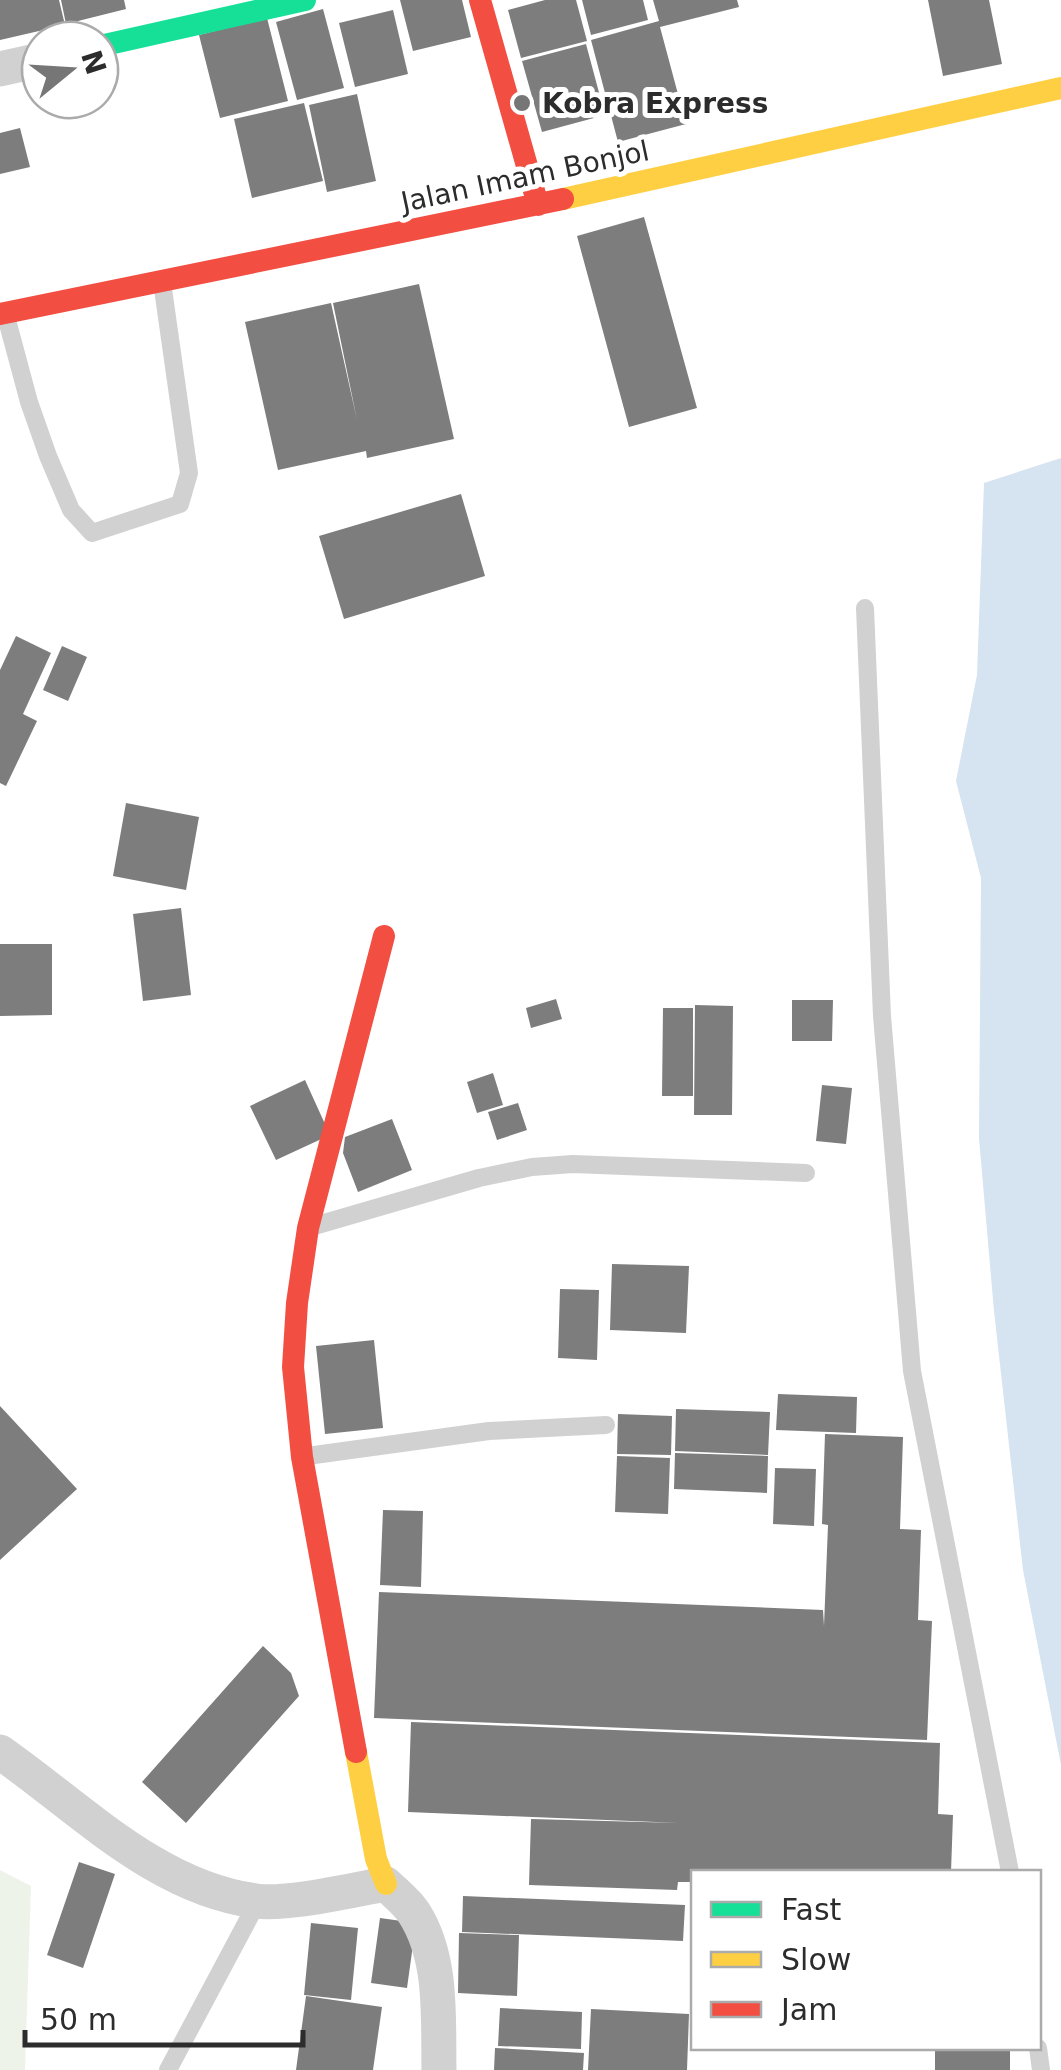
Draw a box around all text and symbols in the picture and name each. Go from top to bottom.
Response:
north arrow [20,20,120,120]
text: N [74,46,113,79]
place label: Kobra Express [542,87,768,120]
marker: Kobra Express [511,92,533,114]
street label: Jalan Imam Bonjol [396,134,652,219]
legend [691,1870,1041,2050]
text: Fast [781,1892,842,1927]
text: Slow [781,1942,851,1977]
scale bar [25,1985,302,2047]
text: Jam [779,1992,837,2027]
text: 50 m [40,2002,117,2037]

